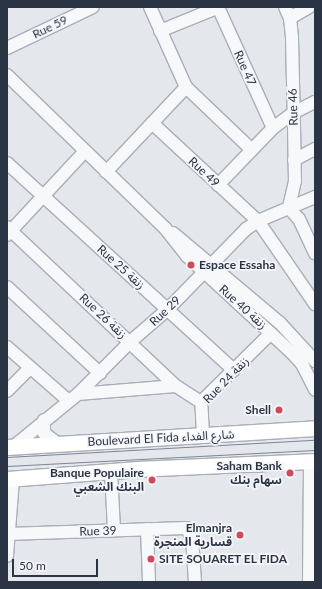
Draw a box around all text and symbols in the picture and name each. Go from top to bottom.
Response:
street label: Rue 59 [30,12,70,42]
street label: Rue 47 [231,48,259,88]
street label: Rue 46 [285,88,301,126]
street label: Rue 49 [185,154,223,190]
street label: Rue 25 زنقة [94,242,148,292]
place label: Espace Essaha [199,258,275,272]
marker: Espace Essaha [186,260,196,270]
street label: Rue 40 زنقة [216,282,270,332]
street label: Rue 26 زنقة [76,290,130,342]
street label: Rue 29 [146,293,184,329]
street label: Rue 24 زنقة [200,354,252,406]
place label: Shell [245,403,271,417]
marker: Shell [274,405,284,415]
street label: Boulevard El Fida شارع الفداء [87,427,235,449]
place label: Saham Bank سهام بنك [217,459,282,487]
place label: Banque Populaire البنك الشعبي [50,466,144,494]
marker: Saham Bank سهام بنك [285,468,295,478]
marker: Banque Populaire البنك الشعبي [147,475,157,485]
place label: Elmanjra قسارية المنجرة [154,521,232,549]
street label: Rue 39 [79,523,117,539]
marker: Elmanjra قسارية المنجرة [235,530,245,540]
scale bar [14,551,100,577]
place label: SITE SOUARET EL FIDA [159,552,288,566]
marker: SITE SOUARET EL FIDA [146,554,156,564]
text: 50 m [19,558,46,573]

